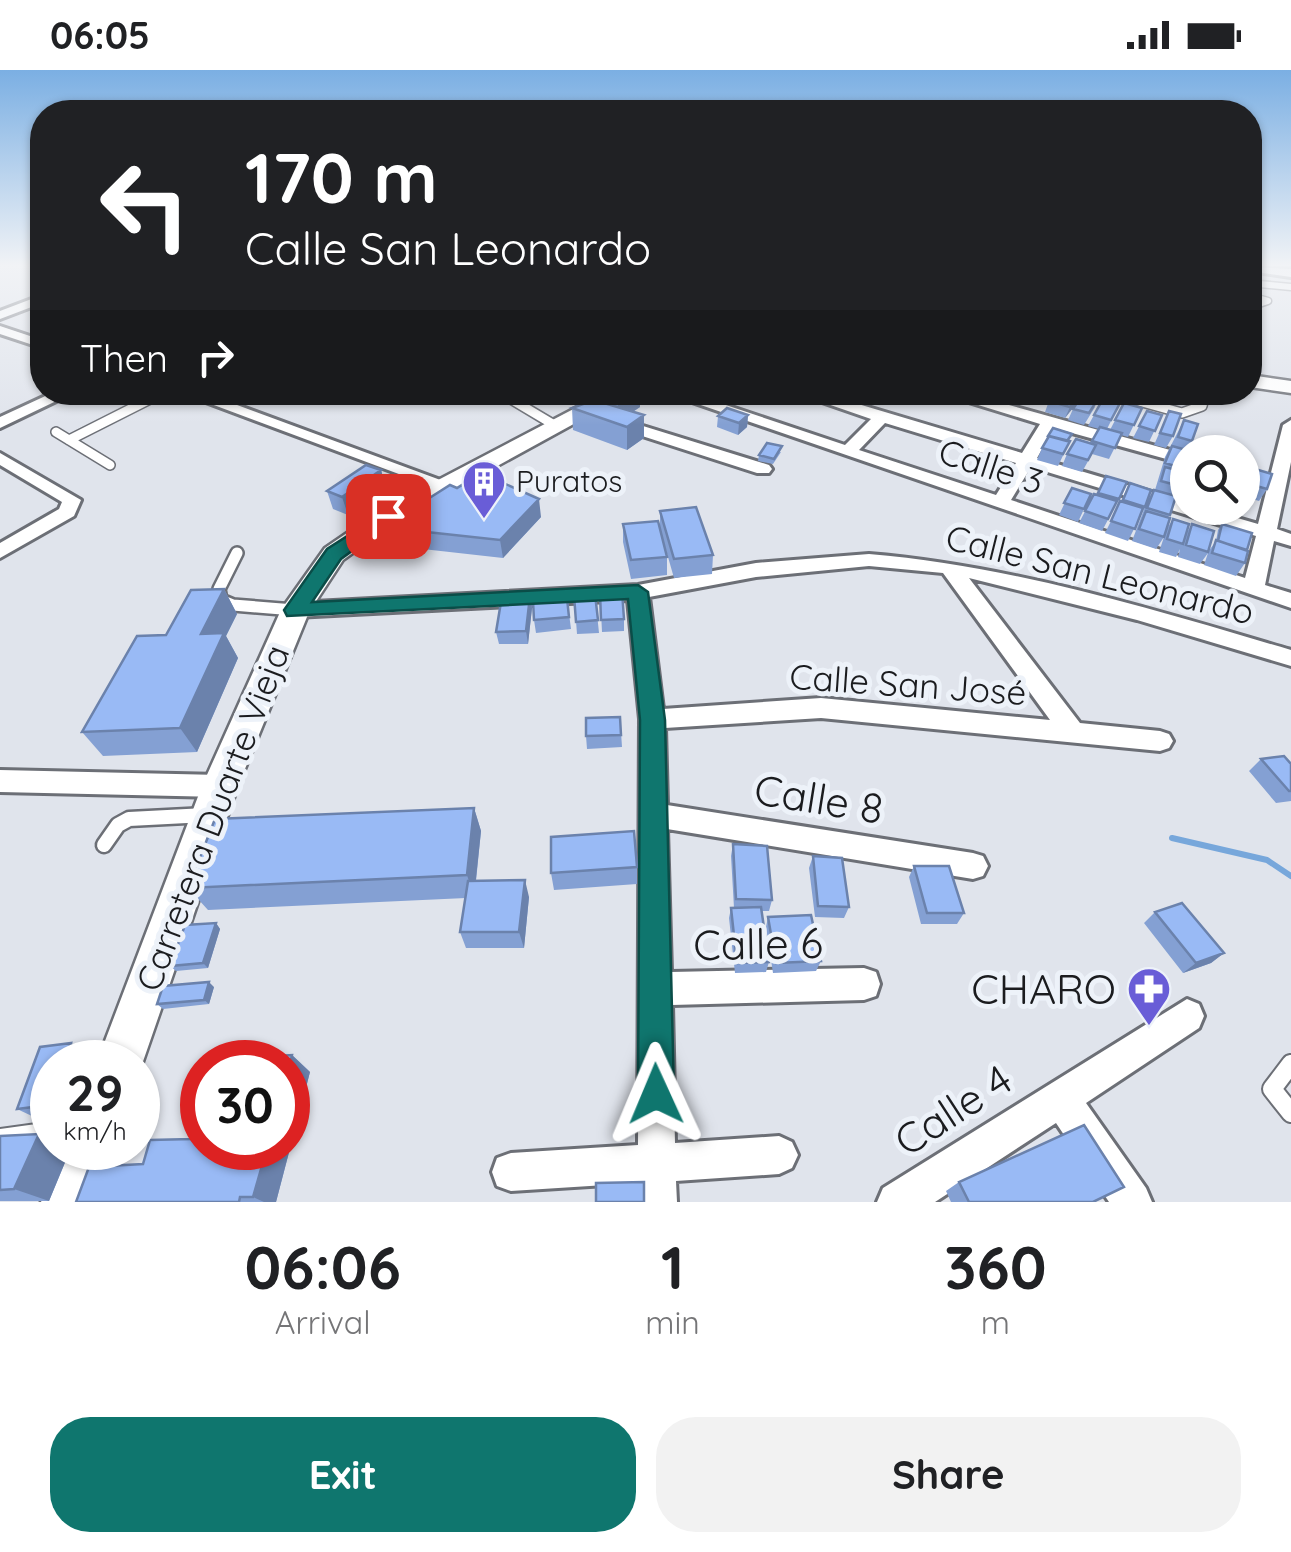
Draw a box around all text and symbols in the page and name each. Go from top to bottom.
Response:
text: 06:05 [50,11,150,59]
text: 170 m [245,133,438,221]
icon: left [80,140,210,270]
text: Calle San Leonardo [245,220,651,276]
icon: right [188,330,243,385]
text: Then [80,334,168,382]
street label: Calle 3 [933,429,1049,504]
map controls [1170,435,1260,525]
button: search [1170,435,1260,525]
building icon: Puratos [461,459,507,520]
place label: Puratos [516,462,622,500]
pin [346,474,431,559]
icon: arrive [361,489,416,544]
street label: Calle San Leonardo [942,514,1259,634]
street label: Carretera Duarte Vieja [126,638,298,997]
street label: Calle San José [788,654,1028,714]
street label: Calle 8 [751,762,887,835]
street label: Calle 6 [693,916,823,971]
place label: CHARO [971,962,1116,1015]
pharmacy icon: CHARO [1126,966,1172,1027]
speed limit sign: 30 [180,1040,310,1170]
position arrow [604,1042,708,1146]
street label: Calle 4 [884,1052,1021,1167]
text: 29 [67,1061,123,1124]
text: km/h [63,1115,127,1146]
text: 06:06 [244,1229,401,1304]
text: 1 [661,1229,684,1304]
text: 360 [944,1229,1047,1304]
text: Arrival [275,1302,371,1342]
text: min [645,1302,700,1342]
text: m [981,1302,1010,1342]
button: Exit [50,1417,636,1532]
button: Share [656,1417,1241,1532]

